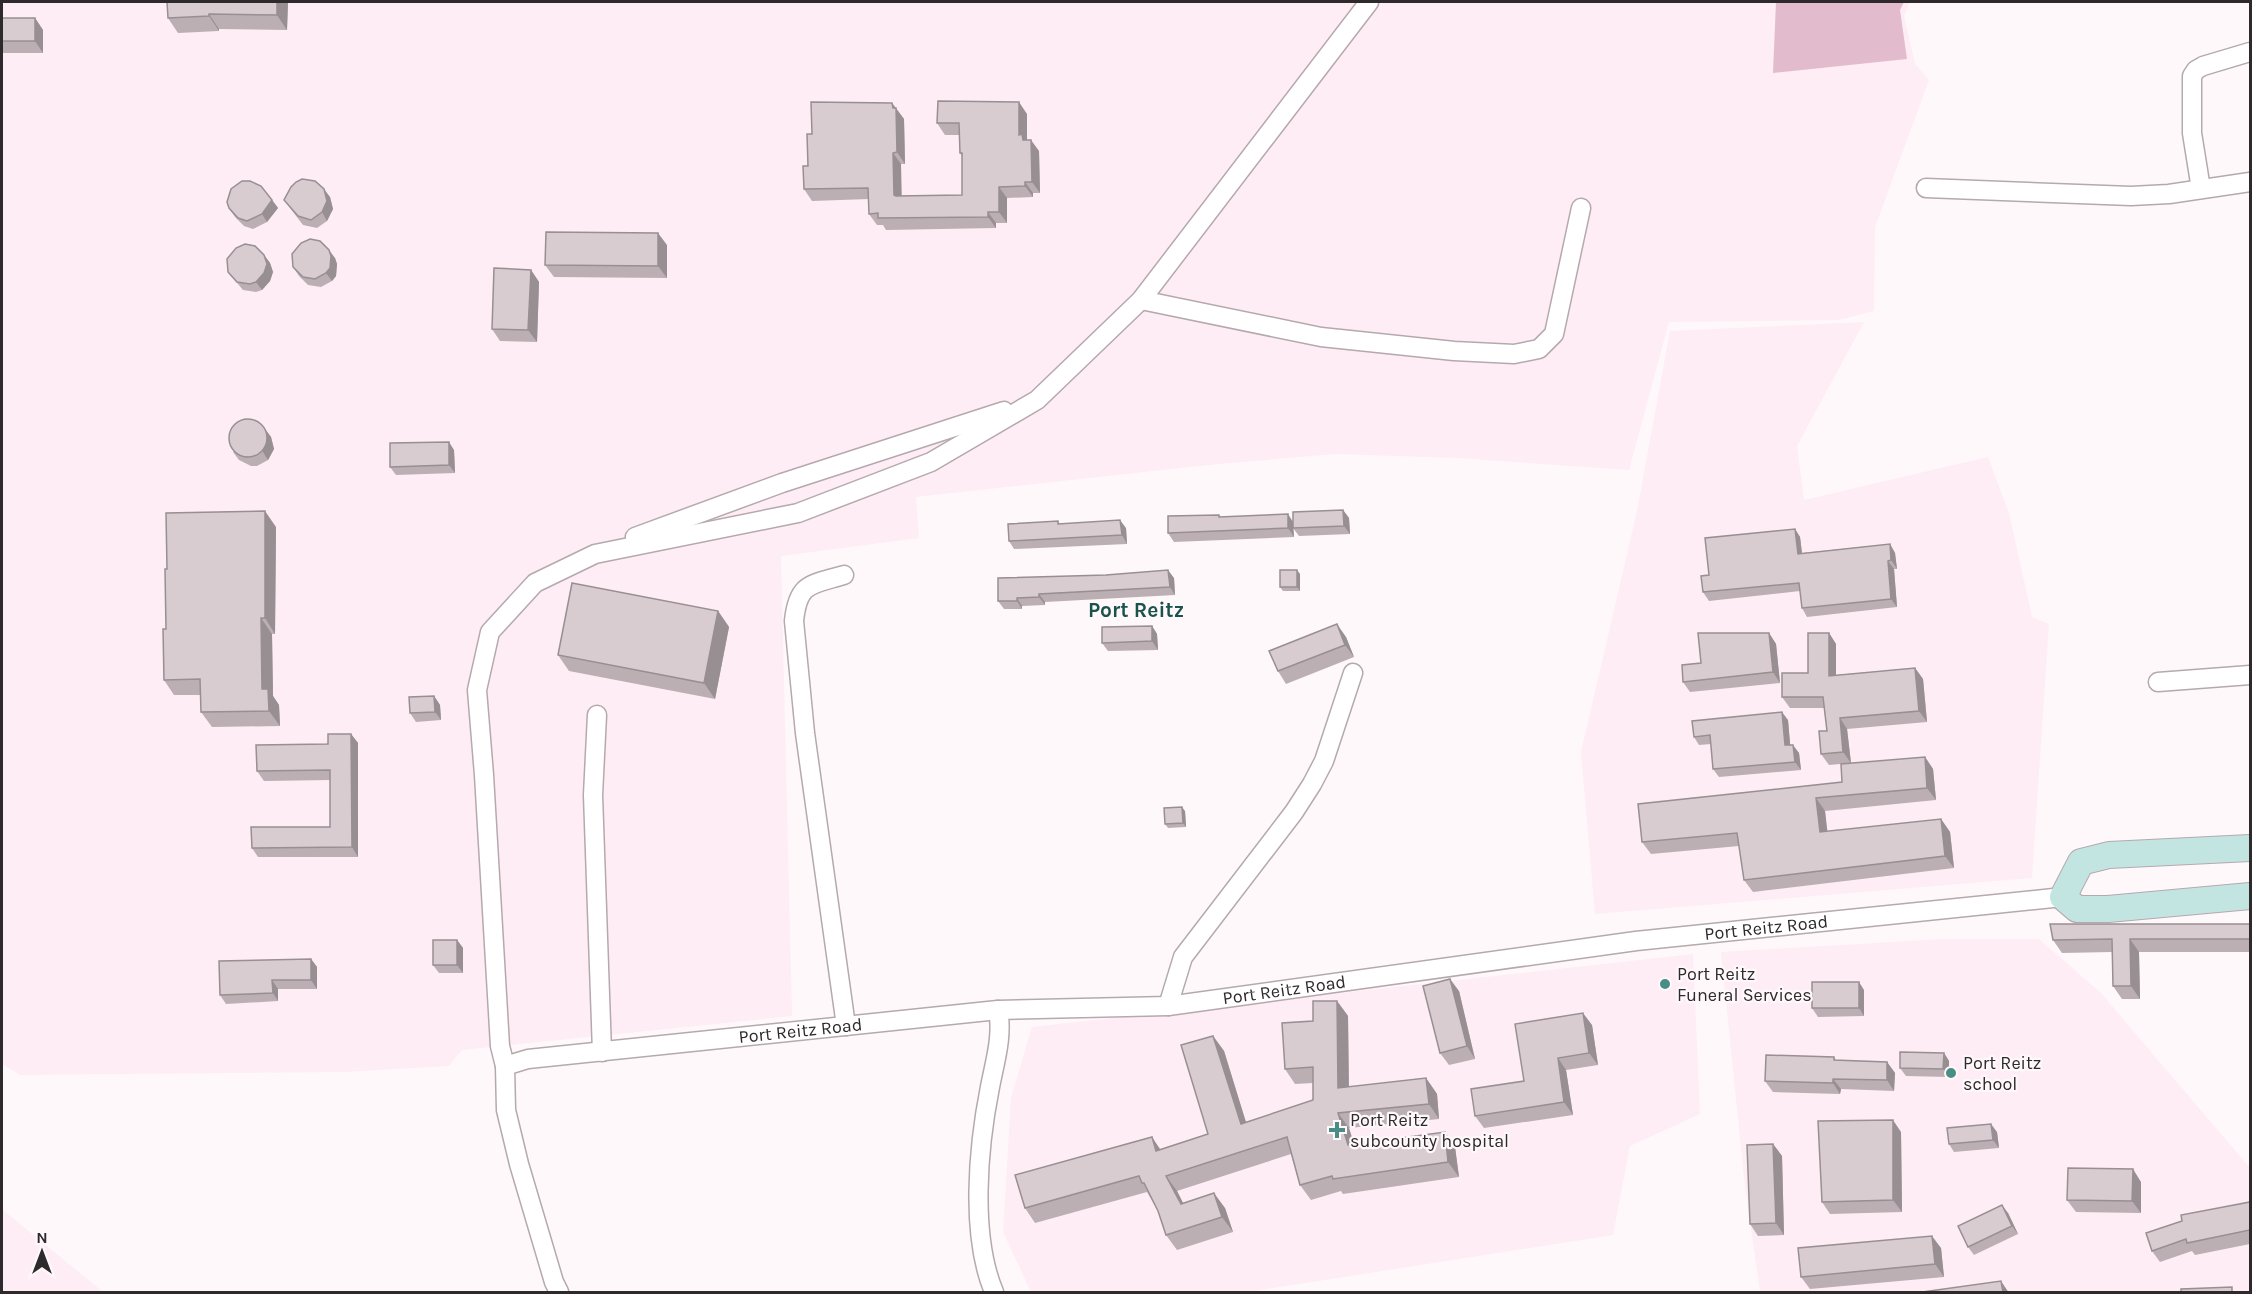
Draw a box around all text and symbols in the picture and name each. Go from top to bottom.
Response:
district label: Port Reitz [1088,598,1184,622]
street label: Port Reitz Road [1703,910,1829,945]
place label: Port Reitz Funeral Services [1677,963,1812,1006]
street label: Port Reitz Road [1221,970,1347,1009]
marker: Port Reitz Funeral Services [1658,977,1672,991]
street label: Port Reitz Road [738,1013,863,1048]
place label: Port Reitz school [1963,1052,2041,1095]
marker: Port Reitz school [1944,1066,1958,1080]
place label: Port Reitz subcounty hospital [1350,1109,1509,1152]
marker: Port Reitz subcounty hospital [1328,1121,1346,1139]
north arrow [12,1222,72,1282]
text: N [36,1228,48,1247]

